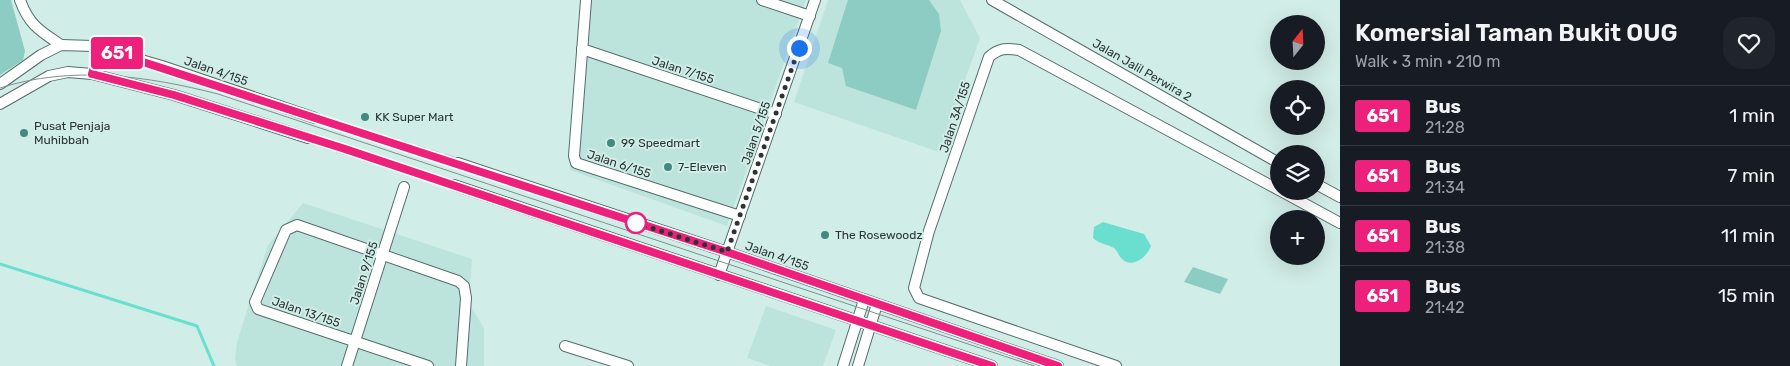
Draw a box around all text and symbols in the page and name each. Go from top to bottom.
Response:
north arrow [1270,15,1325,70]
map controls [1270,15,1325,265]
button: heart [1723,17,1775,69]
text: Komersial Taman Bukit OUG [1355,19,1677,47]
your location [787,36,812,61]
street label: Jalan Jalil Perwira 2 [1090,36,1194,104]
line badge: 651 [88,37,146,69]
text: 651 [101,42,133,64]
text: Walk · 3 min · 210 m [1355,52,1500,71]
street label: Jalan 7/155 [650,53,716,87]
street label: Jalan 4/155 [182,54,250,88]
street label: Jalan 3A/155 [937,79,973,155]
button: locate [1270,80,1325,135]
text: Bus [1425,95,1461,118]
street label: Jalan 5/155 [739,99,773,167]
text: 1 min [1729,104,1775,127]
text: 651 [1366,105,1399,127]
place label: KK Super Mart [375,110,454,124]
marker: KK Super Mart [359,111,371,123]
text: 21:28 [1425,118,1465,137]
place label: Pusat Penjaja Muhibbah [34,119,110,147]
marker: Pusat Penjaja Muhibbah [18,127,30,139]
place label: 99 Speedmart [621,136,700,150]
marker: 99 Speedmart [605,137,617,149]
button: layers [1270,145,1325,200]
street label: Jalan 6/155 [585,147,653,181]
text: Bus [1425,155,1461,178]
place label: 7-Eleven [678,160,727,174]
marker: 7-Eleven [662,161,674,173]
text: 7 min [1728,164,1775,187]
text: 651 [1366,165,1399,187]
text: 21:34 [1425,178,1465,197]
button: + [1270,210,1325,265]
unlabelled marker [625,212,647,234]
text: Bus [1425,215,1461,238]
text: 11 min [1721,224,1775,247]
text: 651 [1366,225,1399,247]
place label: The Rosewoodz [835,228,923,242]
marker: The Rosewoodz [819,229,831,241]
text: 21:38 [1425,238,1465,257]
street label: Jalan 4/155 [743,239,811,273]
street label: Jalan 9/155 [347,240,381,306]
text: Bus [1425,275,1461,298]
text: 15 min [1718,284,1775,307]
text: 651 [1366,285,1399,307]
street label: Jalan 13/155 [270,294,342,330]
text: 21:42 [1425,298,1465,317]

